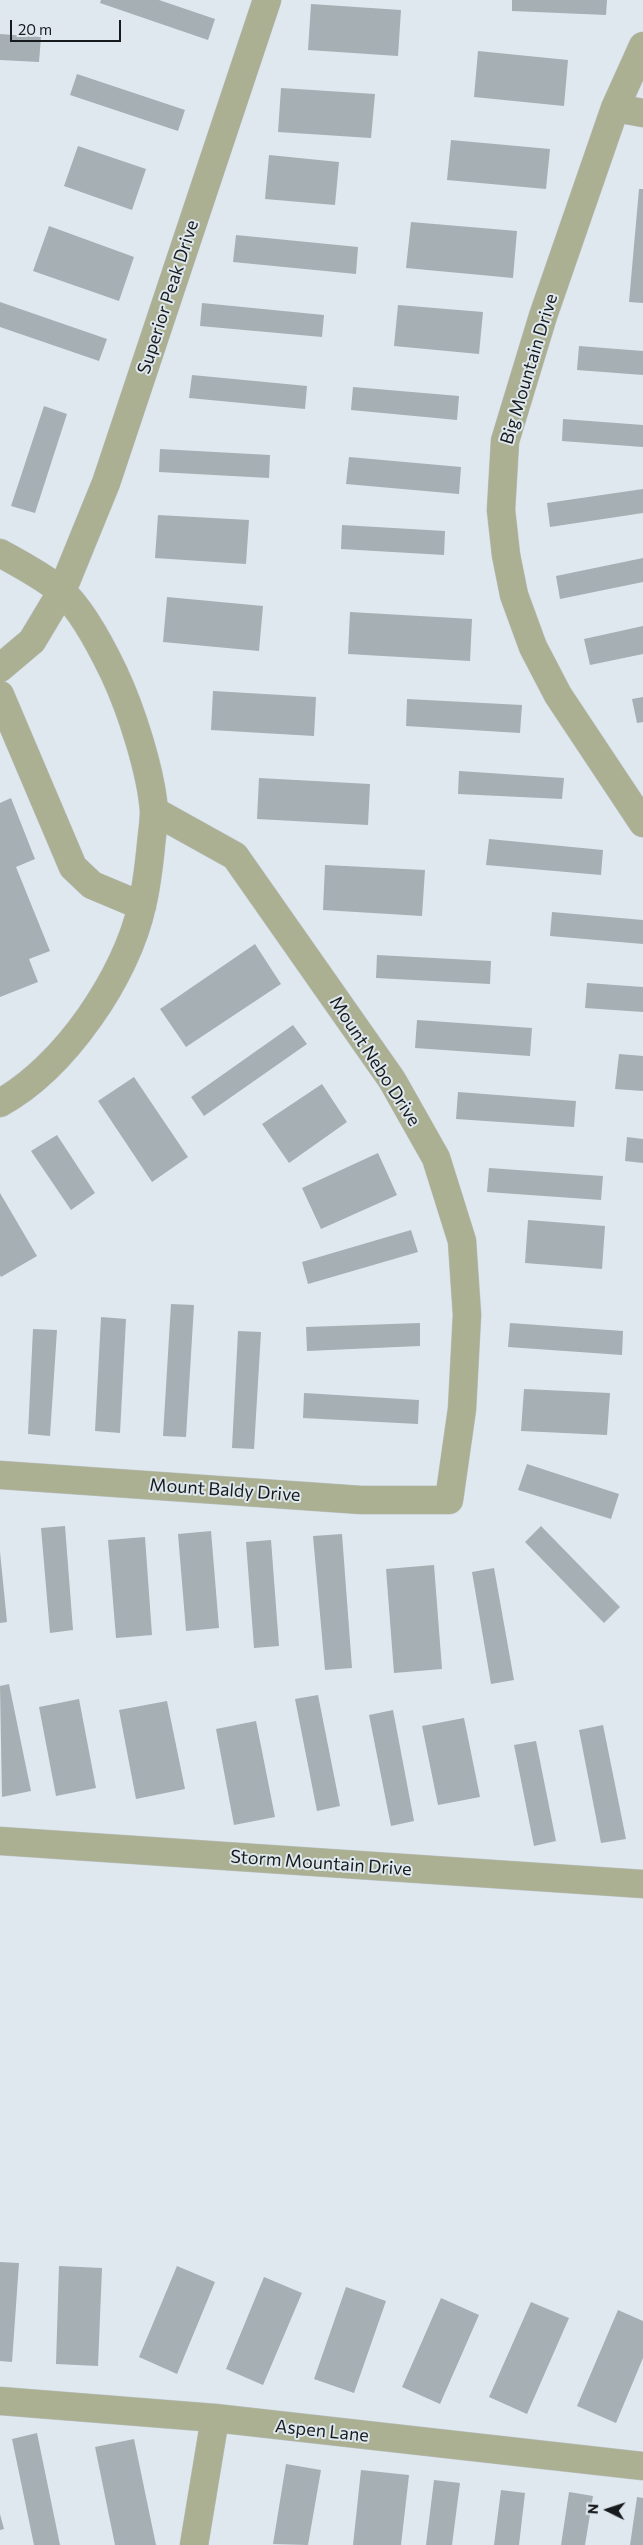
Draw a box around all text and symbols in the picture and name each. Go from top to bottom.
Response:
scale bar [12,10,124,42]
text: 20 m [18,20,52,38]
street label: Superior Peak Drive [133,217,203,377]
street label: Big Mountain Drive [496,291,562,447]
street label: Mount Nebo Drive [325,992,425,1130]
street label: Mount Baldy Drive [149,1474,301,1506]
street label: Storm Mountain Drive [230,1846,412,1880]
street label: Aspen Lane [274,2415,370,2447]
north arrow [583,2485,633,2535]
text: N [584,2503,601,2515]

